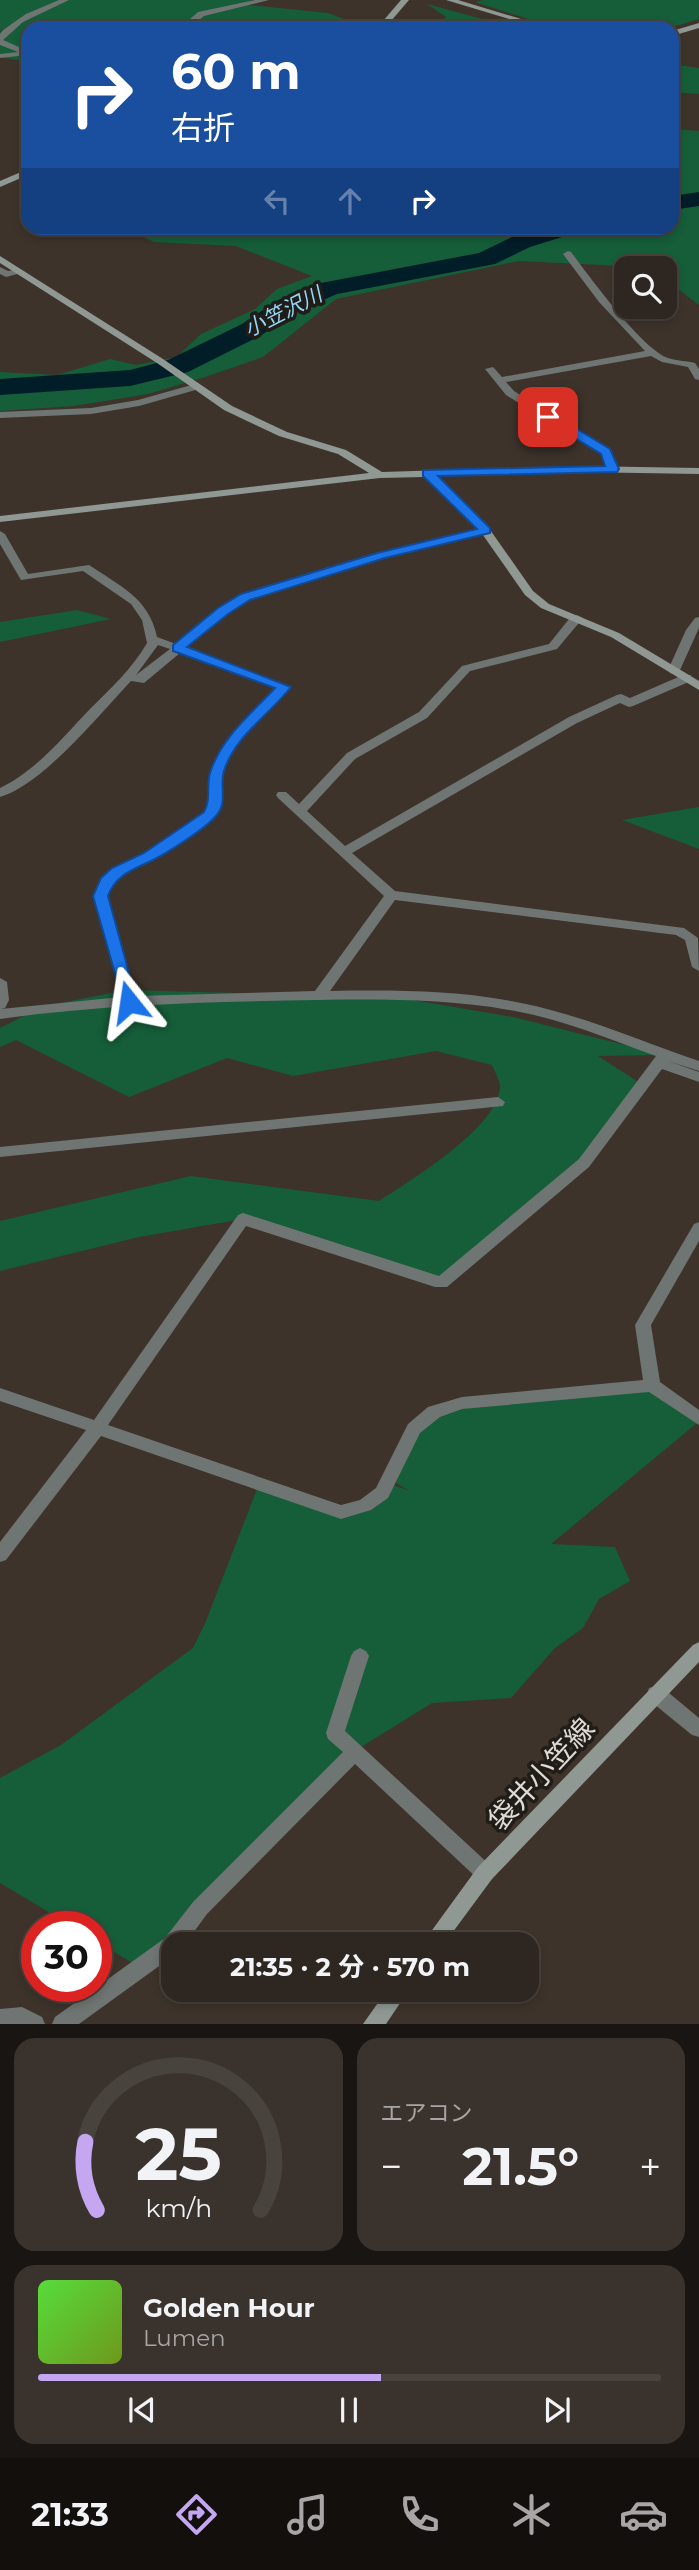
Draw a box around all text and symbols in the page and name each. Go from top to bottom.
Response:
text: 60 m [171,42,301,101]
icon: right [56,49,147,140]
text: 右折 [171,108,235,147]
icon: left [258,182,296,220]
icon: ahead [331,182,369,220]
icon: right [404,182,442,220]
map controls [614,256,677,319]
button: search [614,256,677,319]
water label: 小笠沢川 [240,280,328,342]
pin [518,387,578,447]
icon: arrive [529,398,567,436]
position arrow [92,965,166,1039]
street label: 袋井小笠線 [481,1711,601,1837]
speed limit sign: 30 [21,1911,112,2002]
text: 21:35 · 2 分 · 570 m [230,1951,470,1983]
text: エアコン [381,2099,473,2127]
text: 25 [135,2111,221,2199]
text: 21.5° [462,2135,579,2198]
text: − [381,2143,402,2190]
text: + [639,2143,661,2190]
text: km/h [145,2193,212,2223]
text: Golden Hour [143,2292,315,2324]
text: Lumen [143,2324,226,2352]
icon: previous [123,2391,161,2429]
icon: pause [330,2391,368,2429]
icon: next [538,2391,576,2429]
icon: directions [172,2490,221,2539]
icon: music [283,2490,332,2539]
icon: phone [395,2490,444,2539]
icon: climate [507,2490,556,2539]
icon: car [619,2490,668,2539]
text: 21:33 [31,2495,109,2534]

